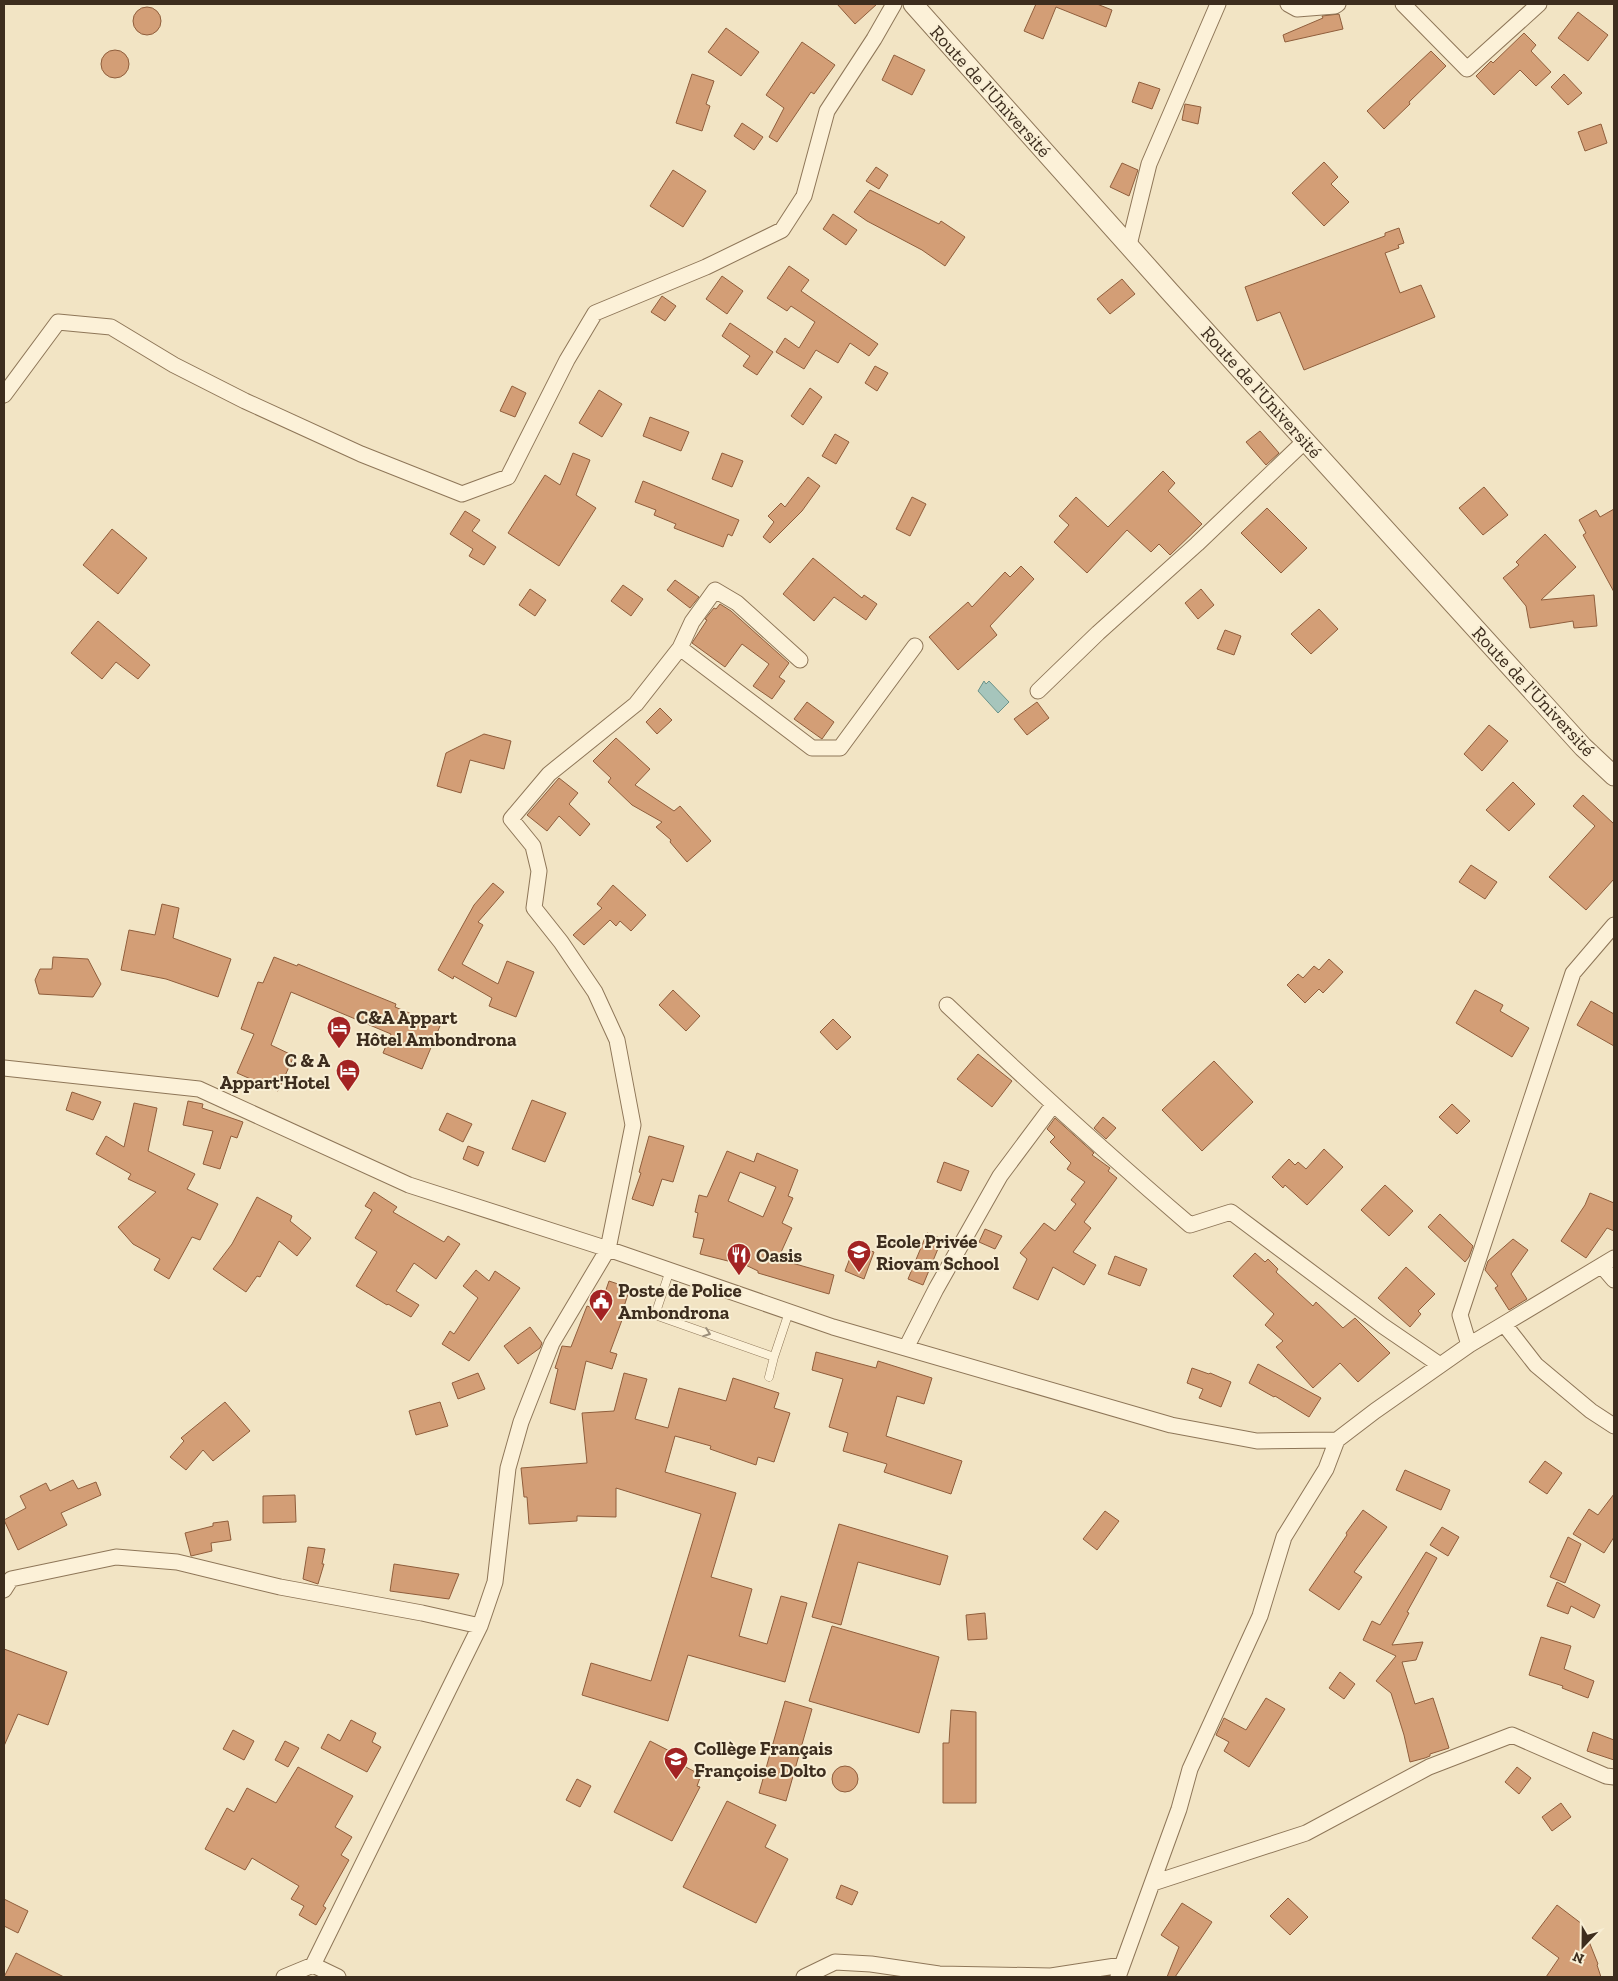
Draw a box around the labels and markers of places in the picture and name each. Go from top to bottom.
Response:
place label: C&A Appart Hôtel Ambondrona [356,1006,517,1051]
hotel icon: C&A Appart Hôtel Ambondrona [326,1015,352,1049]
place label: C & A Appart'Hotel [220,1049,331,1094]
hotel icon: C & A Appart'Hotel [335,1058,361,1092]
place label: Ecole Privée Riovam School [876,1230,1000,1275]
school or university icon: Ecole Privée Riovam School [846,1239,872,1273]
restaurant icon: Oasis [726,1242,752,1276]
place label: Oasis [756,1244,803,1267]
place label: Poste de Police Ambondrona [618,1279,742,1324]
public building icon: Poste de Police Ambondrona [588,1288,614,1322]
place label: Collège Français Françoise Dolto [694,1737,833,1782]
school or university icon: Collège Français Françoise Dolto [663,1746,689,1780]

